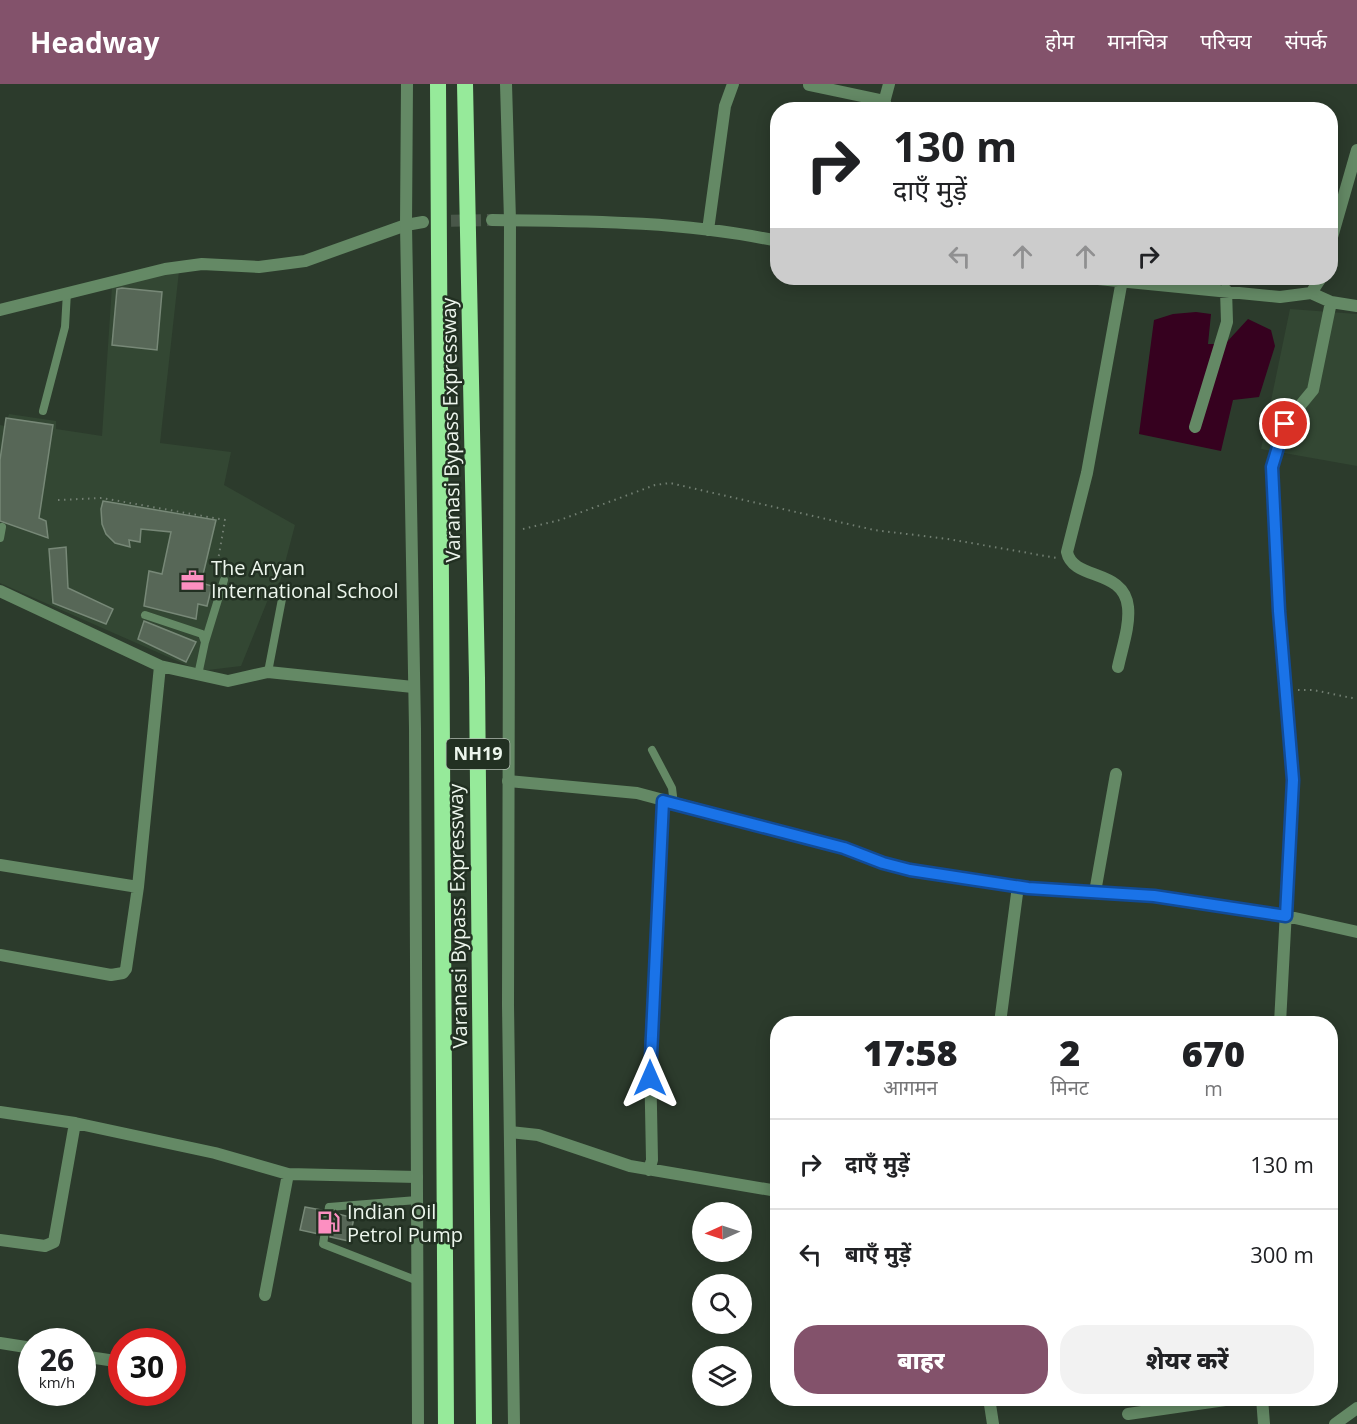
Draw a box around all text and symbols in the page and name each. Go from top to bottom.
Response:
text: Headway [30,23,159,61]
text: होम [1045,27,1074,55]
text: मानचित्र [1107,27,1167,55]
text: परिचय [1200,27,1252,55]
text: संपर्क [1285,27,1327,55]
text: 130 m [893,117,1017,174]
icon: right [794,126,872,204]
text: दाएँ मुड़ें [893,171,967,208]
icon: left [943,240,976,273]
icon: ahead [1006,240,1039,273]
icon: ahead [1069,240,1102,273]
icon: right [1132,240,1165,273]
street label: Varanasi Bypass Expressway [435,296,466,563]
pin [1259,398,1310,449]
icon: arrive [1268,407,1301,440]
place label: The Aryan International School [211,554,399,604]
office icon: The Aryan International School [180,567,206,593]
road number: NH19 [446,739,510,769]
street label: Varanasi Bypass Expressway [442,782,473,1049]
text: 17:58 [863,1028,958,1077]
text: 2 [1059,1028,1080,1077]
text: 670 [1182,1029,1245,1078]
position arrow [618,1046,682,1110]
text: आगमन [883,1074,938,1101]
text: मिनट [1051,1074,1089,1101]
text: m [1204,1075,1223,1102]
icon: right [794,1148,827,1181]
text: दाएँ मुड़ें [845,1148,910,1178]
text: 130 m [1250,1149,1314,1179]
place label: Indian Oil Petrol Pump [347,1198,463,1248]
north arrow [692,1202,752,1262]
map controls [692,1202,752,1406]
fuel station icon: Indian Oil Petrol Pump [316,1210,342,1236]
icon: left [794,1238,827,1271]
text: बाएँ मुड़ें [845,1238,911,1268]
text: 300 m [1250,1239,1314,1269]
button: search [692,1274,752,1334]
button: बाहर [794,1325,1048,1394]
button: शेयर करें [1060,1325,1314,1394]
speed limit sign: 30 [108,1328,186,1406]
text: 26 [40,1339,74,1380]
button: layers [692,1346,752,1406]
text: km/h [39,1372,75,1392]

